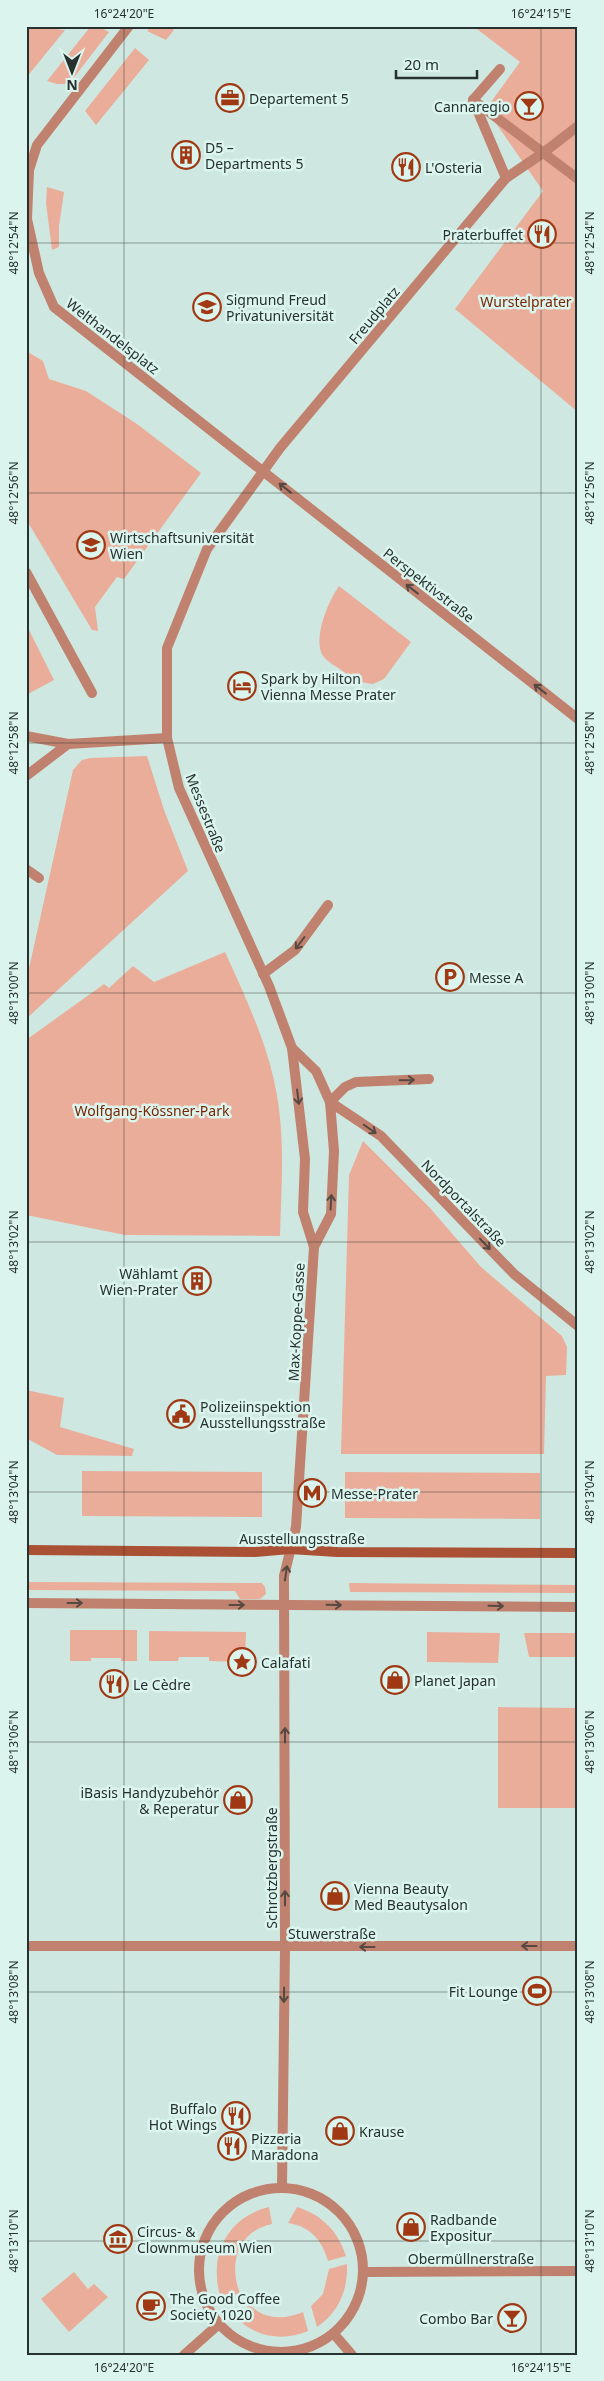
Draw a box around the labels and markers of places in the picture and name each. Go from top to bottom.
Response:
office icon: Departement 5 [215,83,245,113]
place label: Departement 5 [249,89,349,108]
bar icon: Cannaregio [514,91,544,121]
place label: Cannaregio [434,97,510,116]
place label: D5 – Departments 5 [205,138,303,173]
building icon: D5 – Departments 5 [171,140,201,170]
restaurant icon: L'Osteria [391,152,421,182]
place label: L'Osteria [425,158,482,177]
restaurant icon: Praterbuffet [527,219,557,249]
place label: Praterbuffet [443,225,523,244]
place label: Sigmund Freud Privatuniversität [226,290,334,325]
school or university icon: Sigmund Freud Privatuniversität [192,292,222,322]
place label: Wirtschaftsuniversität Wien [110,528,254,563]
school or university icon: Wirtschaftsuniversität Wien [76,530,106,560]
place label: Spark by Hilton Vienna Messe Prater [261,669,396,704]
hotel icon: Spark by Hilton Vienna Messe Prater [227,671,257,701]
parking icon: Messe A [435,962,465,992]
place label: Messe A [469,968,524,987]
place label: Wählamt Wien-Prater [100,1264,178,1299]
building icon: Wählamt Wien-Prater [182,1266,212,1296]
place label: Polizeiinspektion Ausstellungsstraße [200,1397,326,1432]
public building icon: Polizeiinspektion Ausstellungsstraße [166,1399,196,1429]
metro station icon: Messe-Prater [297,1478,327,1508]
place label: Messe-Prater [331,1484,418,1503]
place icon: Calafati [227,1647,257,1677]
place label: Calafati [261,1653,311,1672]
shop icon: Planet Japan [380,1665,410,1695]
restaurant icon: Le Cèdre [99,1669,129,1699]
place label: Planet Japan [414,1671,496,1690]
place label: Le Cèdre [133,1675,191,1694]
place label: iBasis Handyzubehör & Reperatur [80,1783,219,1818]
shop icon: iBasis Handyzubehör & Reperatur [223,1785,253,1815]
place label: Vienna Beauty Med Beautysalon [354,1879,468,1914]
shop icon: Vienna Beauty Med Beautysalon [320,1881,350,1911]
sports icon: Fit Lounge [522,1976,552,2006]
place label: Fit Lounge [449,1982,518,2001]
place label: Buffalo Hot Wings [149,2099,217,2134]
restaurant icon: Buffalo Hot Wings [221,2101,251,2131]
shop icon: Krause [325,2116,355,2146]
place label: Krause [359,2122,404,2141]
place label: Pizzeria Maradona [251,2129,319,2164]
restaurant icon: Pizzeria Maradona [217,2131,247,2161]
place label: Radbande Expositur [430,2210,497,2245]
shop icon: Radbande Expositur [396,2212,426,2242]
place label: Circus- & Clownmuseum Wien [137,2222,272,2257]
museum icon: Circus- & Clownmuseum Wien [103,2224,133,2254]
place label: The Good Coffee Society 1020 [170,2289,280,2324]
cafe icon: The Good Coffee Society 1020 [136,2291,166,2321]
bar icon: Combo Bar [497,2303,527,2333]
place label: Combo Bar [419,2309,493,2328]

